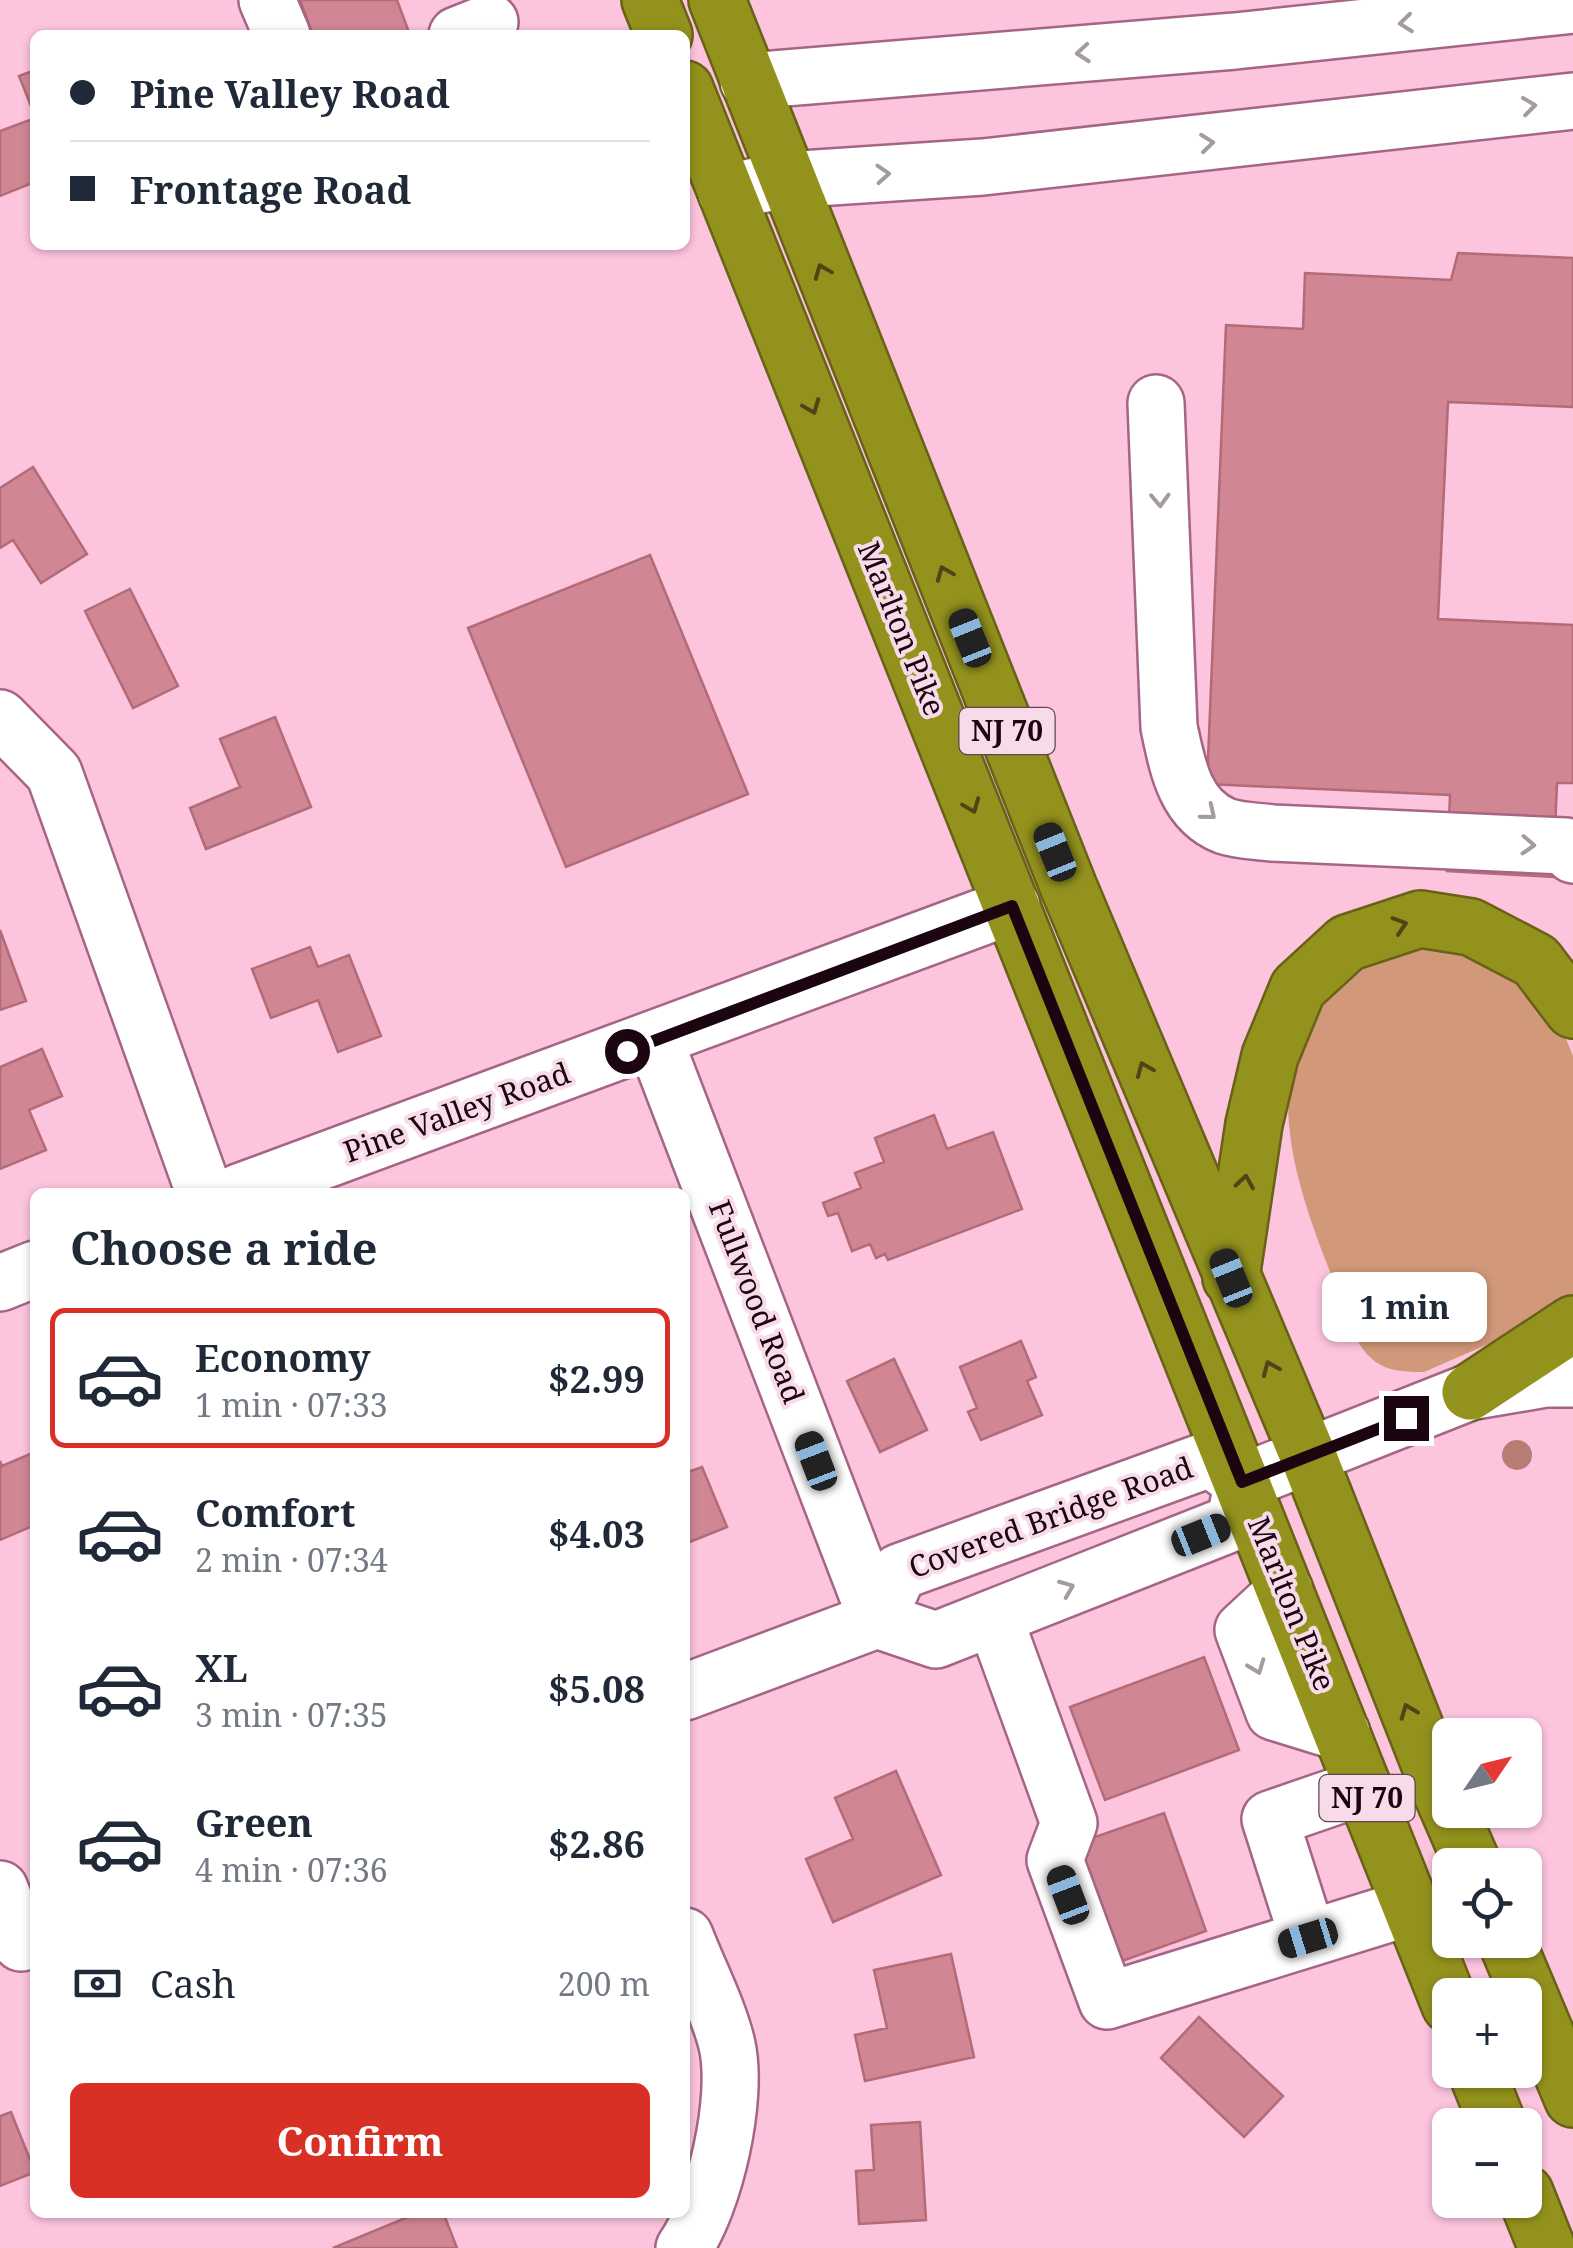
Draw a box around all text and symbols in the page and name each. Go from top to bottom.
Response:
one-way arrow [1398,11,1414,33]
one-way arrow [1074,42,1090,63]
text: Pine Valley Road [130,67,450,119]
one-way arrow [1522,96,1538,117]
one-way arrow [1199,133,1215,154]
text: Frontage Road [130,163,411,215]
one-way arrow [876,164,892,185]
one-way arrow [814,263,834,281]
one-way arrow [801,397,821,415]
one-way arrow [1149,493,1170,509]
street label: Marlton Pike [849,535,956,722]
one-way arrow [935,565,955,582]
car [945,605,995,671]
road number: NJ 70 [960,708,1054,754]
one-way arrow [961,796,981,814]
one-way arrow [1197,801,1215,819]
car [1030,819,1080,885]
one-way arrow [1521,834,1537,855]
one-way arrow [1391,917,1408,937]
route start [605,1029,650,1074]
street label: Pine Valley Road [338,1052,575,1172]
one-way arrow [1136,1061,1156,1079]
one-way arrow [1234,1174,1255,1190]
street label: Fullwood Road [700,1194,815,1409]
text: Choose a ride [70,1217,378,1278]
car [1206,1245,1256,1311]
callout: 1 min [1324,1273,1488,1343]
text: 1 min [1359,1285,1450,1328]
text: Economy [195,1331,371,1383]
icon: car [75,1333,165,1423]
text: $2.99 [548,1352,645,1404]
one-way arrow [1262,1360,1282,1378]
text: 1 min · 07:33 [195,1383,388,1426]
route end [1384,1396,1429,1441]
car [791,1428,841,1494]
street label: Covered Bridge Road [903,1446,1198,1587]
text: Comfort [195,1486,355,1538]
icon: car [75,1488,165,1578]
text: $4.03 [548,1507,645,1559]
car [1168,1510,1234,1560]
street label: Marlton Pike [1239,1510,1346,1697]
text: 2 min · 07:34 [195,1538,388,1581]
one-way arrow [1057,1580,1074,1600]
text: XL [195,1641,248,1693]
icon: car [75,1643,165,1733]
one-way arrow [1245,1658,1266,1675]
text: $5.08 [548,1662,645,1714]
text: 3 min · 07:35 [195,1693,388,1736]
one-way arrow [1400,1703,1420,1720]
north arrow [1432,1718,1542,1828]
map controls [1432,1718,1542,2218]
road number: NJ 70 [1320,1775,1414,1821]
text: Green [195,1796,313,1848]
icon: car [75,1798,165,1888]
text: $2.86 [548,1817,645,1869]
text: 4 min · 07:36 [195,1848,388,1891]
button: locate [1432,1848,1542,1958]
car [1043,1862,1093,1928]
car [1275,1915,1341,1961]
icon: cash [70,1956,125,2011]
text: Cash [150,1957,236,2009]
text: 200 m [558,1962,650,2005]
button: + [1432,1978,1542,2088]
button: Confirm [70,2083,650,2198]
button: − [1432,2108,1542,2218]

